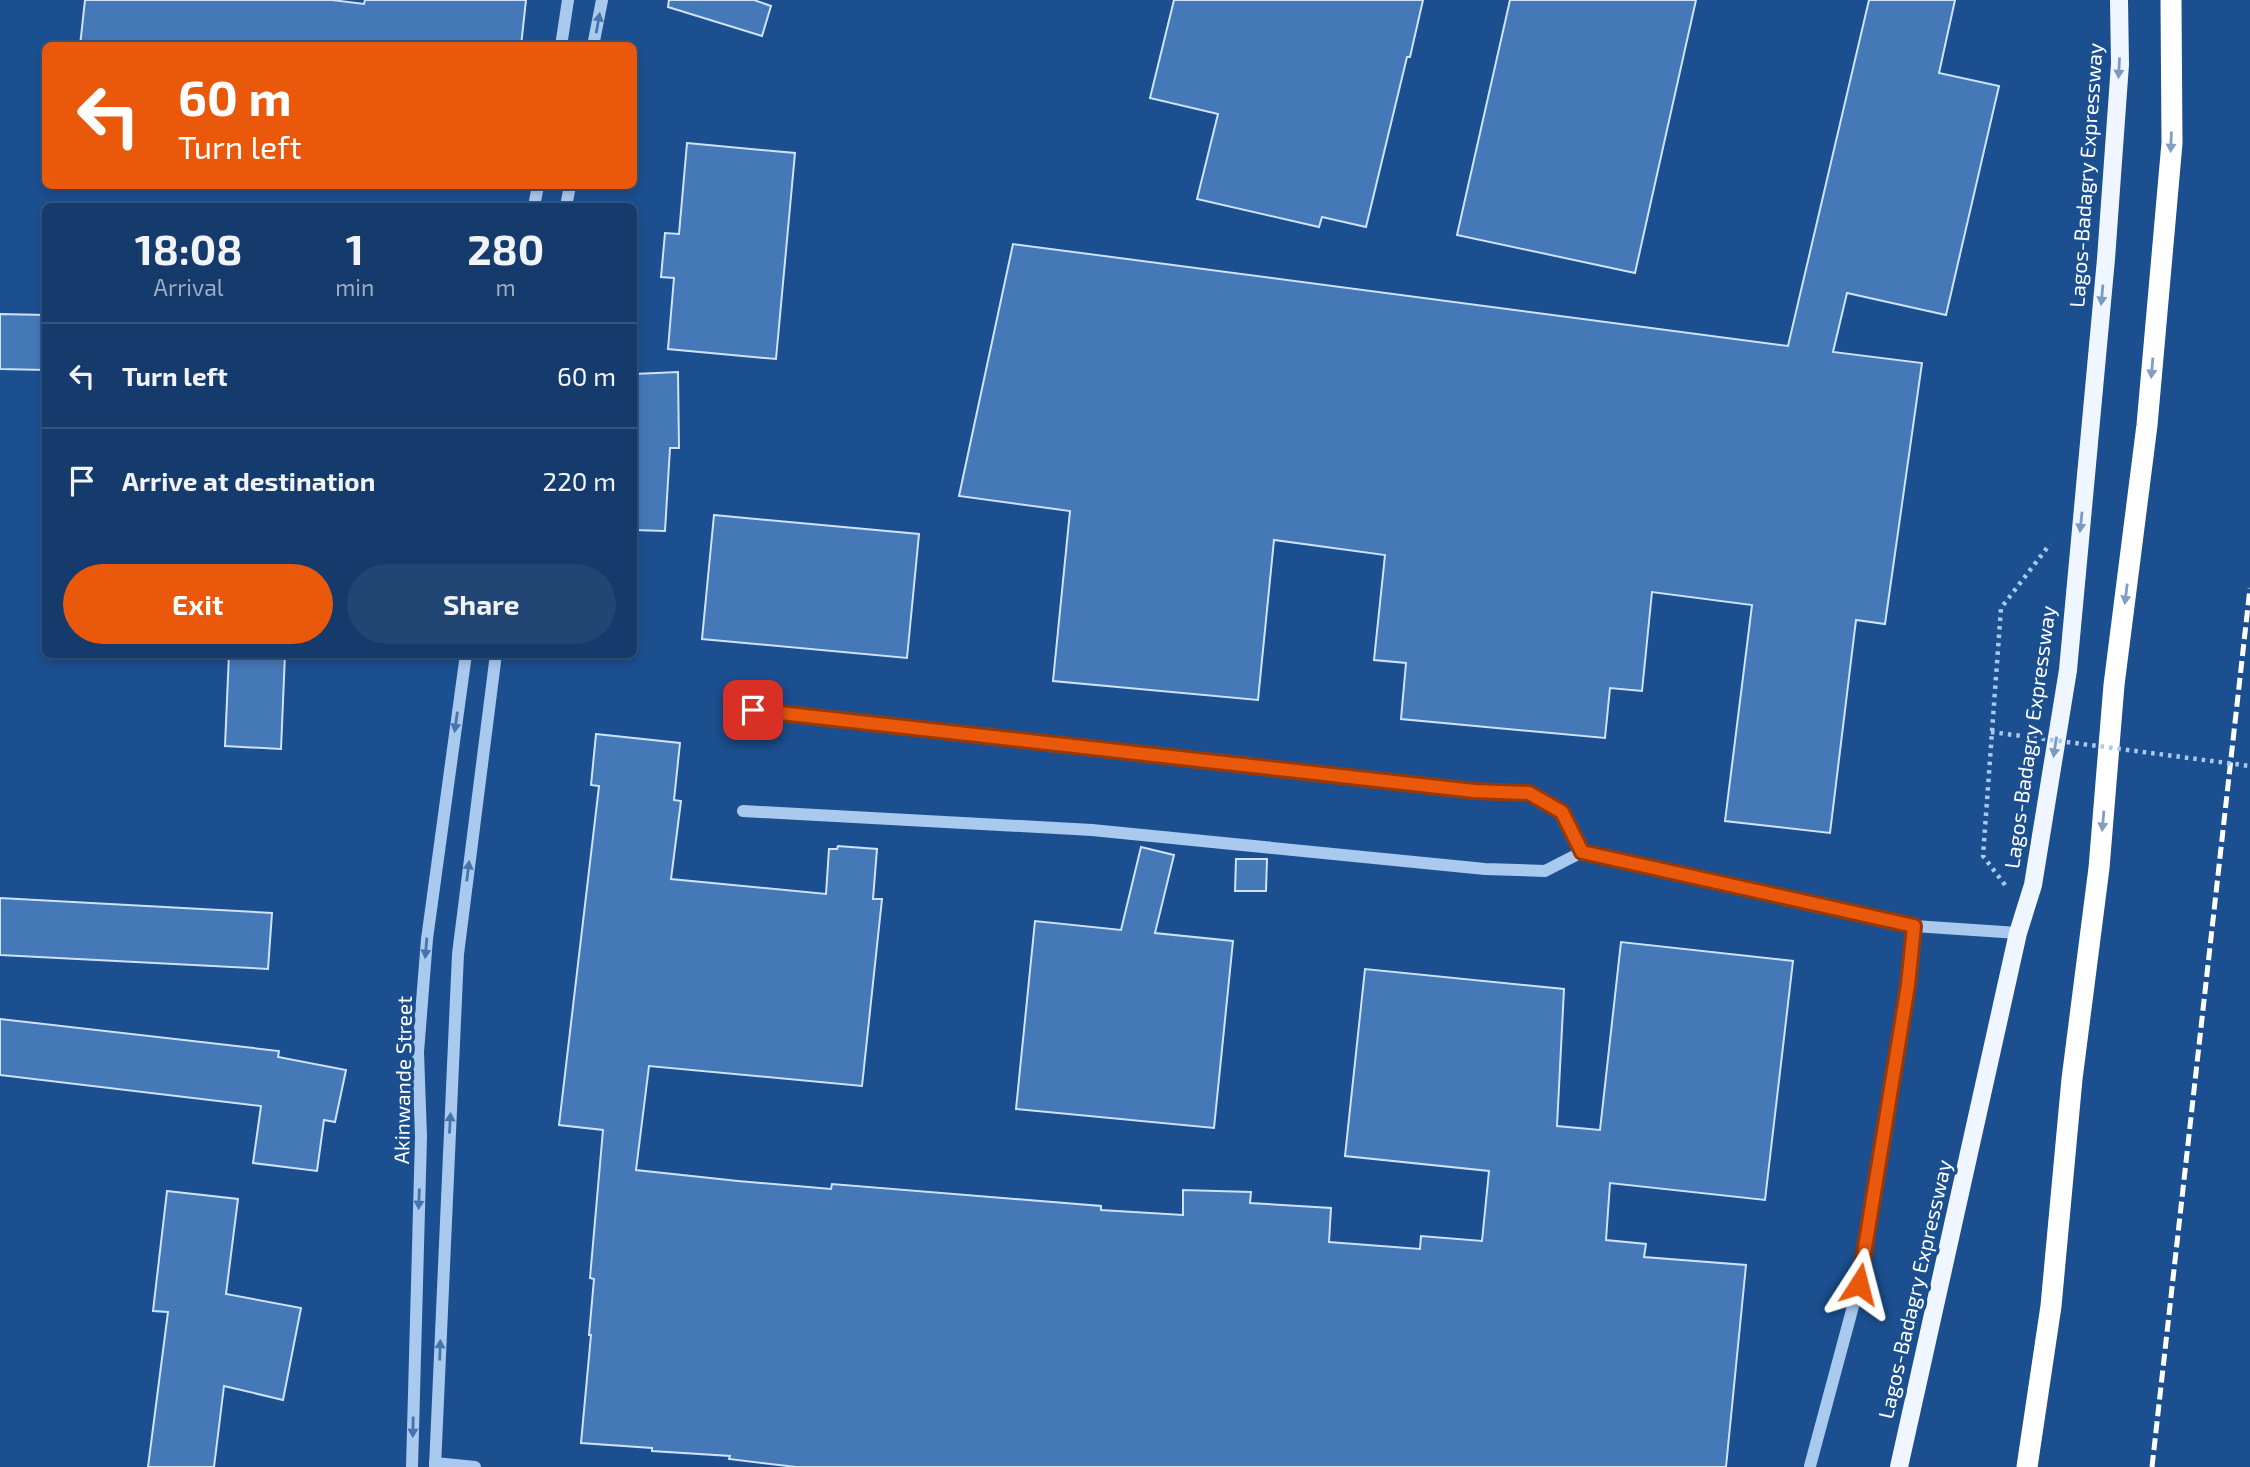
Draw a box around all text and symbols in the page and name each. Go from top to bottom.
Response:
one-way arrow [592,12,603,34]
street label: Lagos-Badagry Expressway [2063,42,2107,308]
one-way arrow [2113,57,2124,79]
text: 60 m [178,67,292,126]
icon: left [63,70,154,161]
text: Turn left [178,127,302,165]
one-way arrow [2166,131,2177,153]
text: 18:08 [135,223,243,273]
text: 1 [346,223,364,273]
text: 280 [467,223,544,273]
text: Arrival [154,273,224,301]
text: min [335,273,374,301]
text: m [496,273,516,301]
one-way arrow [2097,284,2108,306]
icon: left [63,357,101,395]
one-way arrow [2146,358,2157,380]
text: Turn left [122,360,228,391]
text: 60 m [557,360,616,391]
icon: arrive [63,462,101,500]
text: Arrive at destination [122,465,375,496]
text: 220 m [543,465,616,496]
one-way arrow [2075,511,2086,533]
button: Exit [63,564,333,644]
button: Share [347,564,616,644]
one-way arrow [2120,583,2131,605]
street label: Lagos-Badagry Expressway [1998,604,2060,870]
pin [723,680,783,740]
icon: arrive [734,691,772,729]
one-way arrow [450,711,461,733]
one-way arrow [2049,737,2060,759]
one-way arrow [2097,810,2108,832]
one-way arrow [463,860,474,882]
one-way arrow [420,937,431,959]
street label: Akinwande Street [388,996,416,1164]
one-way arrow [444,1111,455,1133]
street label: Lagos-Badagry Expressway [1872,1157,1956,1421]
one-way arrow [413,1188,424,1210]
position arrow [1822,1247,1896,1321]
one-way arrow [435,1339,446,1361]
one-way arrow [407,1416,419,1438]

